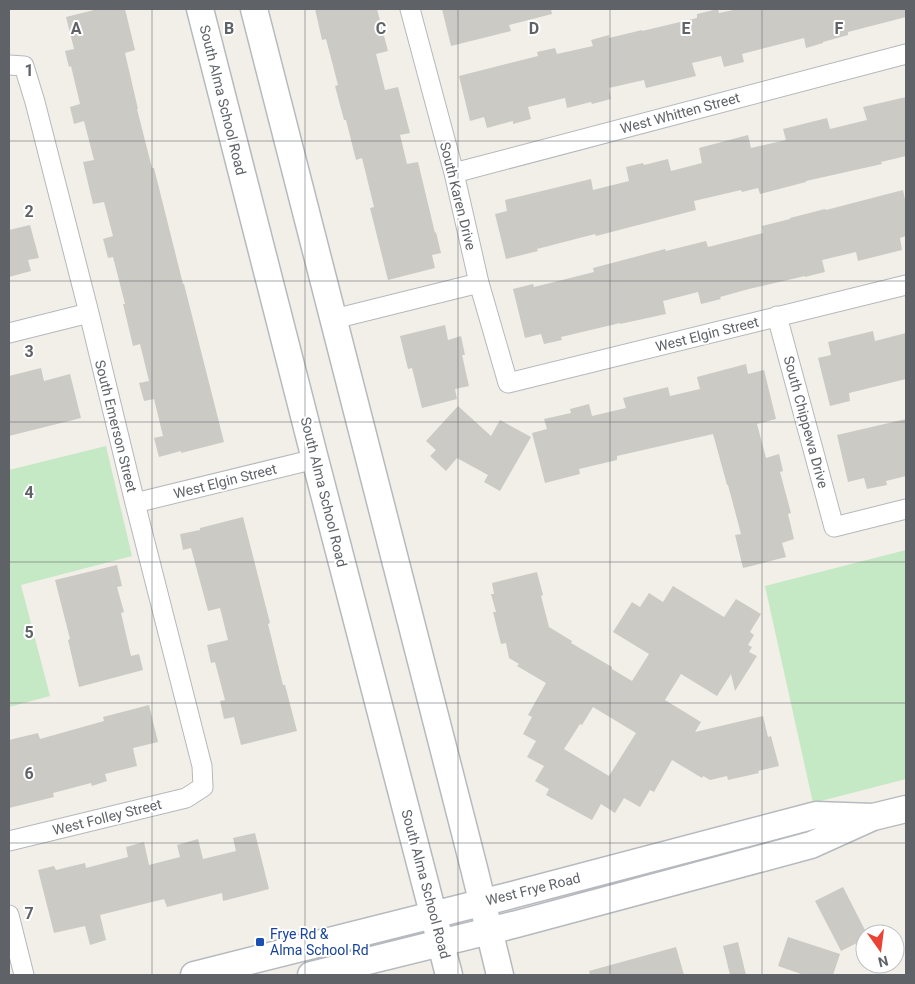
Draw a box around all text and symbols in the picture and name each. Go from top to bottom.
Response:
text: A [71,19,82,38]
text: B [224,19,234,38]
text: C [376,19,386,38]
text: D [529,19,539,38]
text: E [682,19,691,38]
text: F [835,19,844,38]
street label: South Alma School Road [197,23,249,177]
text: 1 [24,61,34,80]
street label: West Whitten Street [618,89,742,137]
street label: South Karen Drive [437,140,479,252]
text: 2 [24,202,34,221]
street label: West Elgin Street [654,313,761,355]
text: 3 [24,342,34,361]
street label: South Chippewa Drive [781,354,831,490]
street label: South Emerson Street [92,358,140,494]
street label: South Alma School Road [298,415,350,569]
street label: West Elgin Street [172,460,279,502]
text: 4 [24,483,34,502]
text: 5 [24,623,34,642]
text: 6 [24,764,34,783]
street label: West Folley Street [51,796,164,838]
street label: South Alma School Road [398,808,454,960]
street label: West Frye Road [484,870,582,908]
text: 7 [24,904,34,923]
north arrow [855,924,905,974]
place label: Frye Rd & Alma School Rd [270,926,369,958]
marker: Frye Rd & Alma School Rd [254,936,266,948]
text: N [876,953,890,971]

